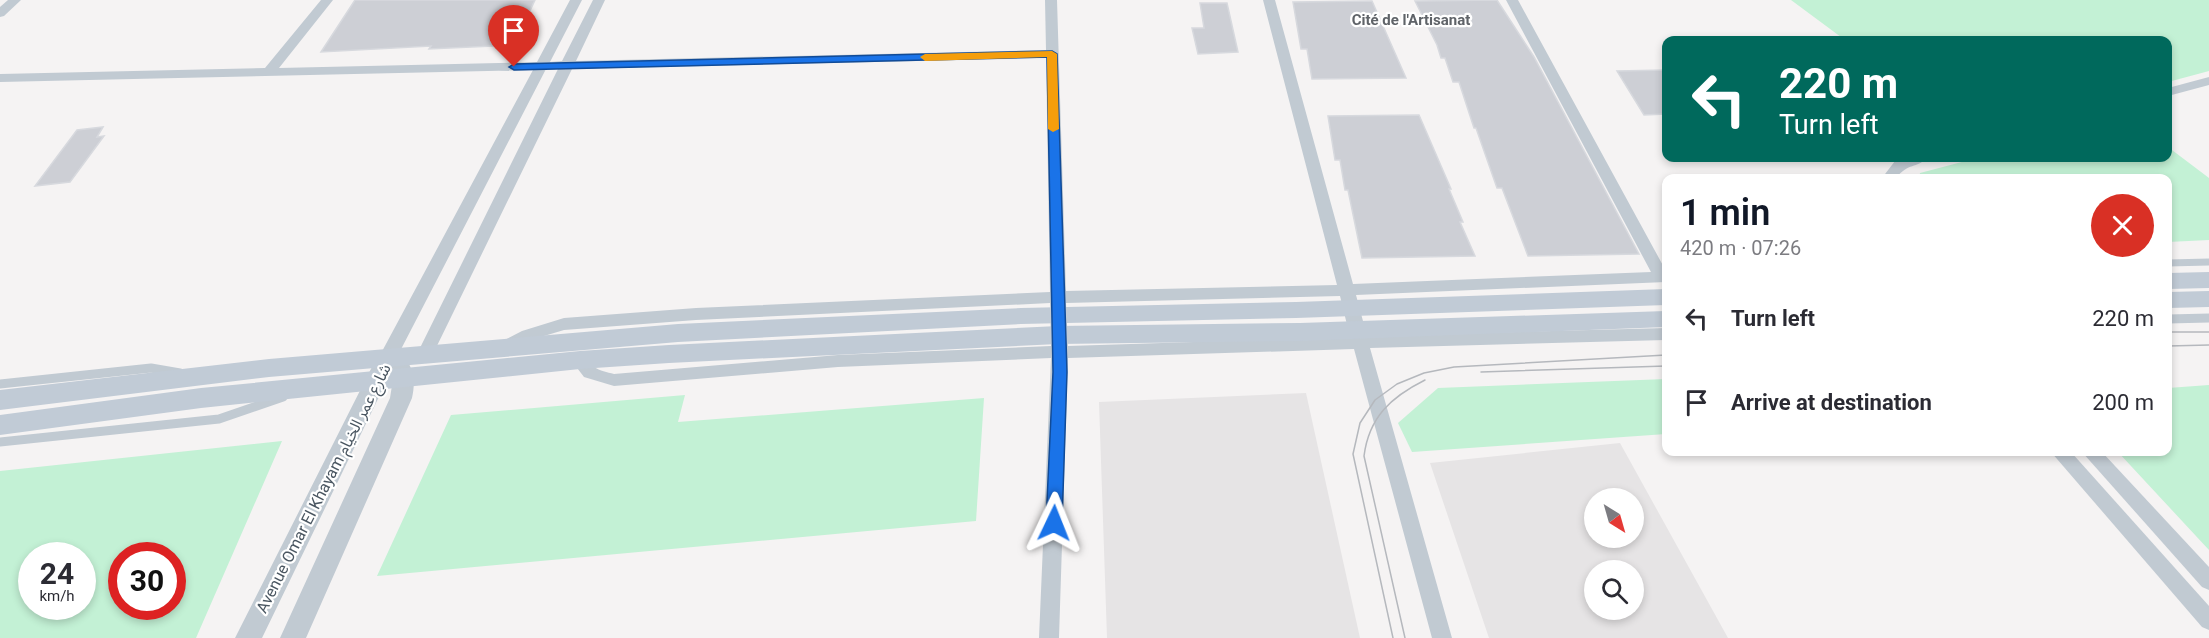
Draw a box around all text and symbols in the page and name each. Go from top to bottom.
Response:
pin [488,5,539,67]
district label: Cité de l'Artisanat [1352,11,1470,29]
icon: arrive [497,14,530,47]
text: 220 m [1779,59,1898,108]
icon: left [1680,60,1758,138]
text: Turn left [1779,109,1879,141]
text: 1 min [1680,192,1770,234]
button: close [2091,194,2154,257]
text: 420 m · 07:26 [1680,236,1801,260]
icon: left [1680,302,1713,335]
text: Turn left [1731,306,1815,331]
text: 220 m [2092,306,2154,331]
street label: Avenue Omar El Khayam شارع عمر الخيام [252,360,398,617]
icon: arrive [1680,386,1713,419]
text: Arrive at destination [1731,390,1932,415]
text: 200 m [2092,390,2154,415]
north arrow [1584,488,1644,548]
map controls [1584,488,1644,620]
position arrow [1022,491,1086,555]
speed limit sign: 30 [108,542,186,620]
text: 24 [40,556,74,591]
button: search [1584,560,1644,620]
text: km/h [39,587,75,605]

